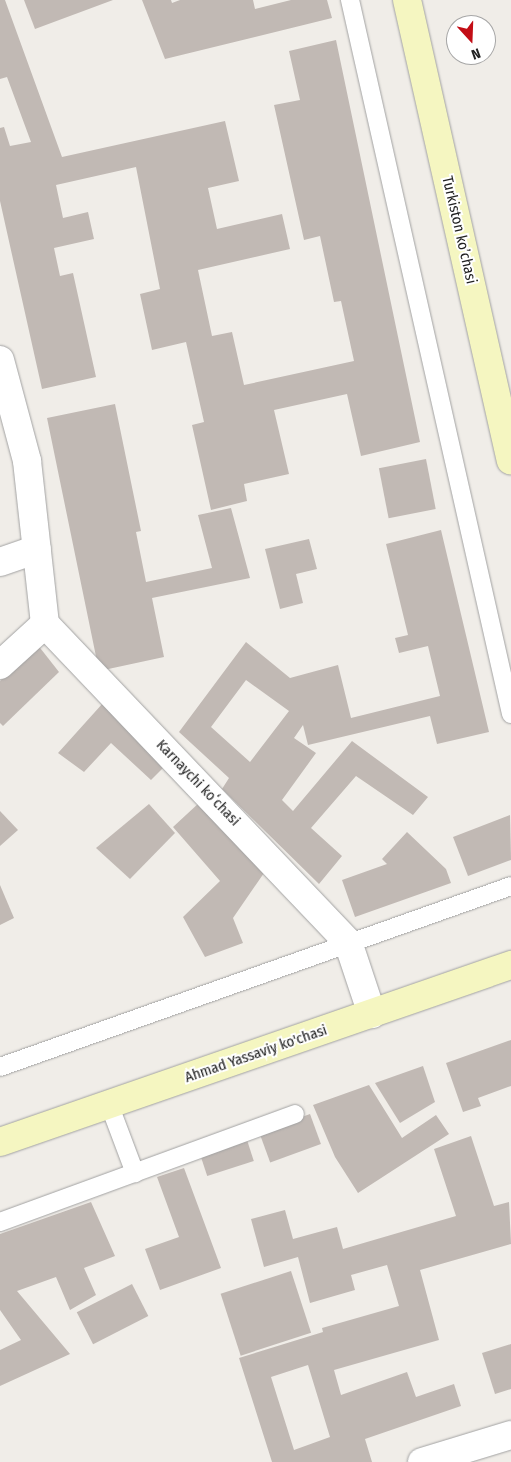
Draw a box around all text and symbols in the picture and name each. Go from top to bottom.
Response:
north arrow [446,15,496,65]
text: N [469,44,483,63]
street label: Turkiston ko’chasi [438,174,480,286]
street label: Karnaychi koʻchasi [152,736,244,830]
street label: Ahmad Yassaviy ko'chasi [182,1021,330,1087]

